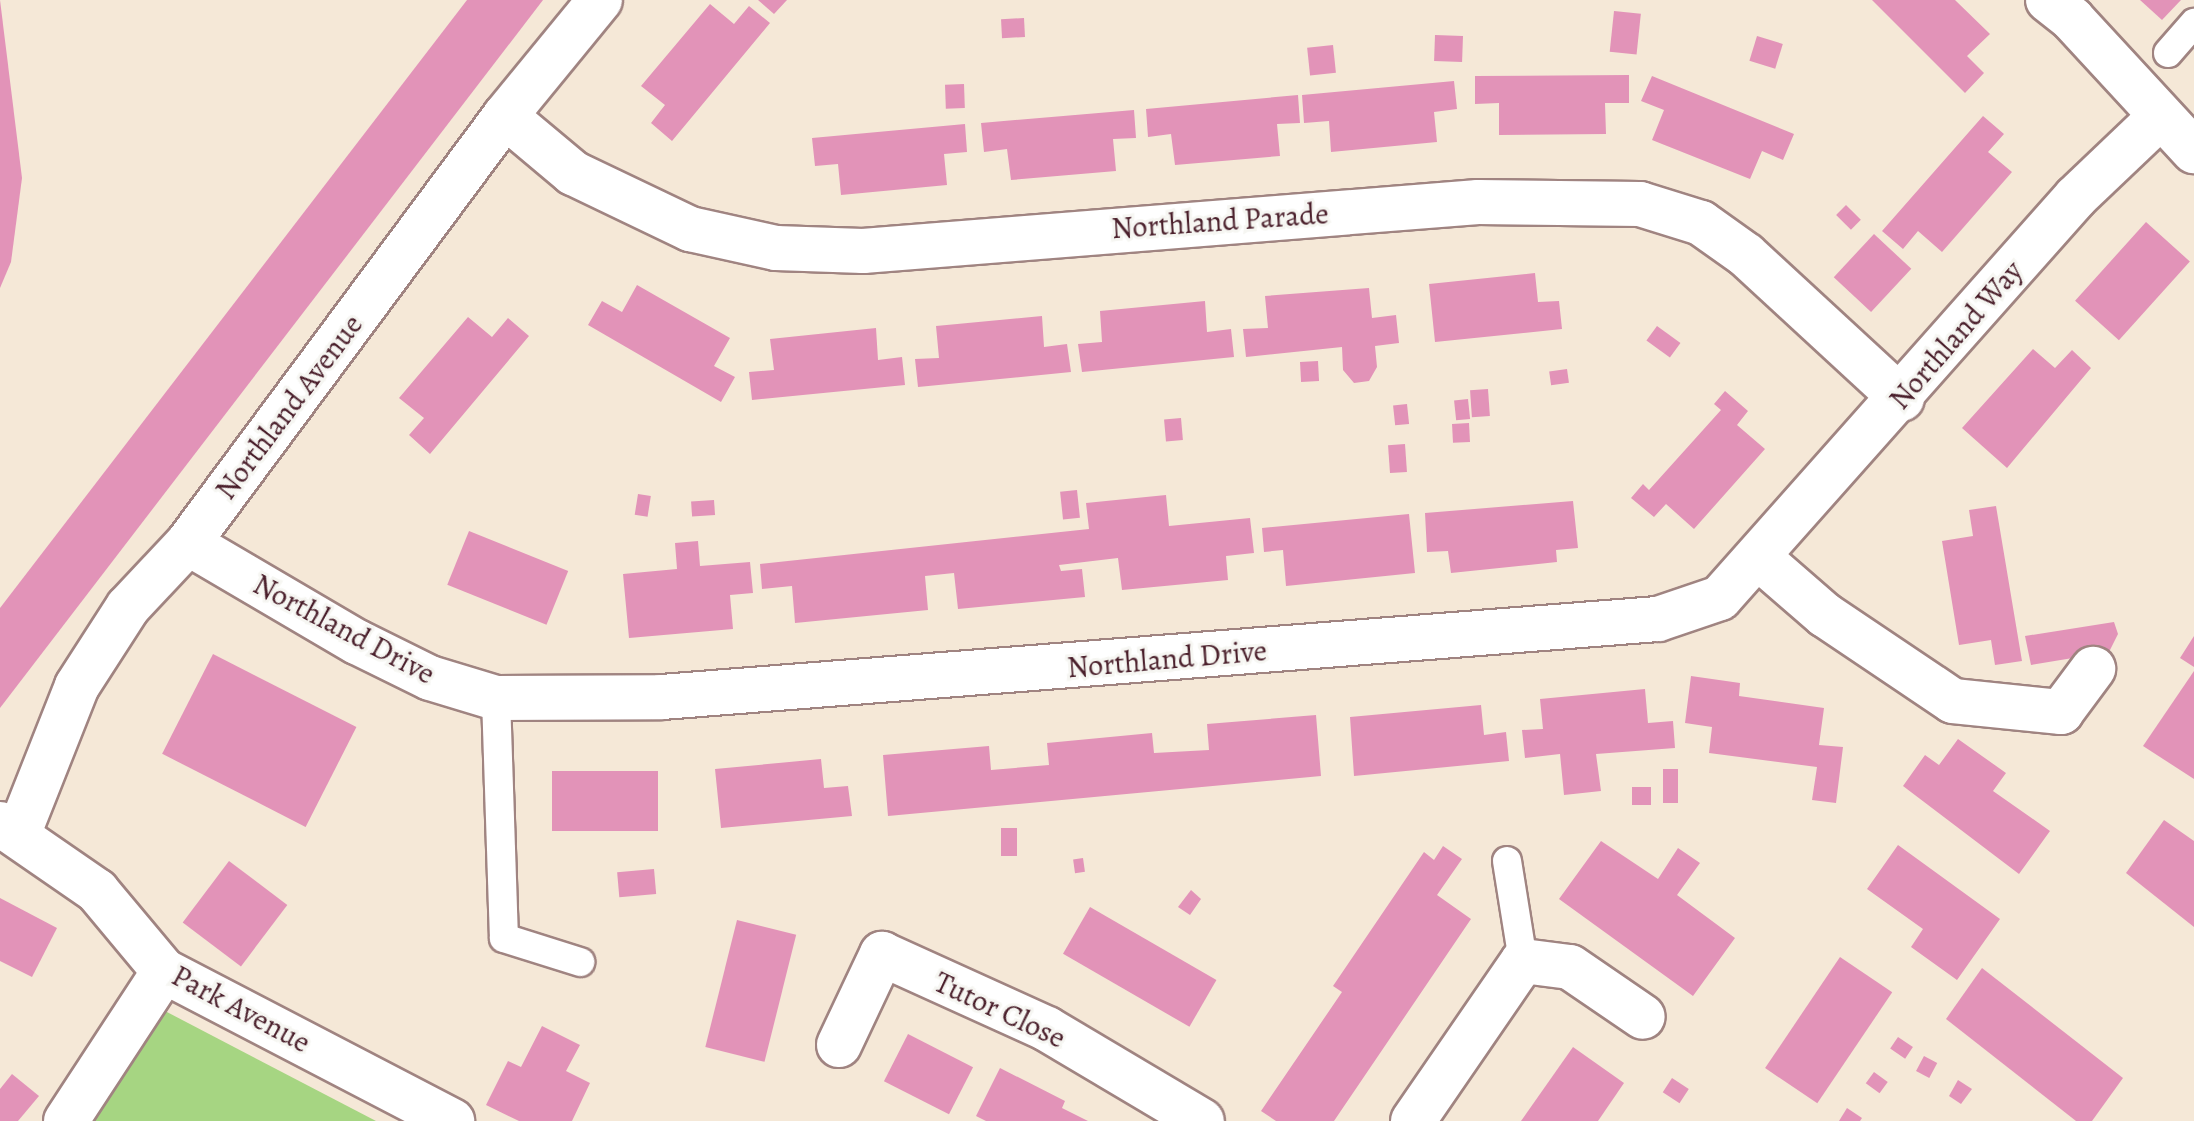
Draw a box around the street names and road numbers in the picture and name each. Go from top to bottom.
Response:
street label: Northland Parade [1110,195,1330,247]
street label: Northland Way [1882,253,2030,417]
street label: Northland Avenue [208,307,370,507]
street label: Northland Drive [247,566,441,692]
street label: Northland Drive [1066,632,1268,686]
street label: Park Avenue [166,958,316,1060]
street label: Tutor Close [929,964,1071,1056]

